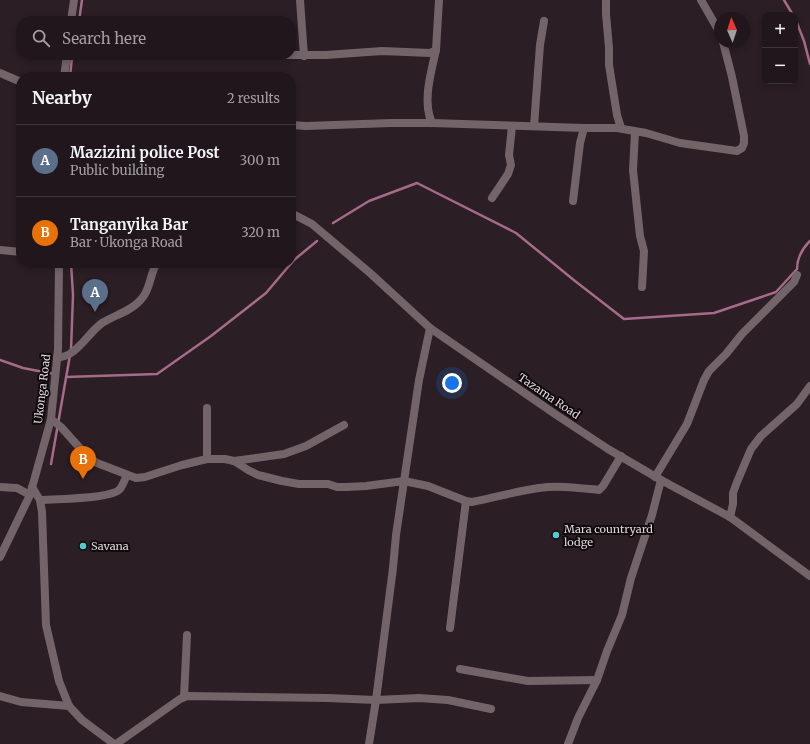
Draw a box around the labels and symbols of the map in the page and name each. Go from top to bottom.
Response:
north arrow [714,12,750,48]
pin: A [82,279,108,312]
street label: Ukonga Road [31,353,53,425]
street label: Tazama Road [515,370,583,422]
your location [442,373,462,393]
pin: B [70,446,96,479]
place label: Mara countryard lodge [564,522,653,549]
marker: Mara countryard lodge [551,530,561,540]
place label: Savana [91,539,129,553]
marker: Savana [78,541,88,551]

